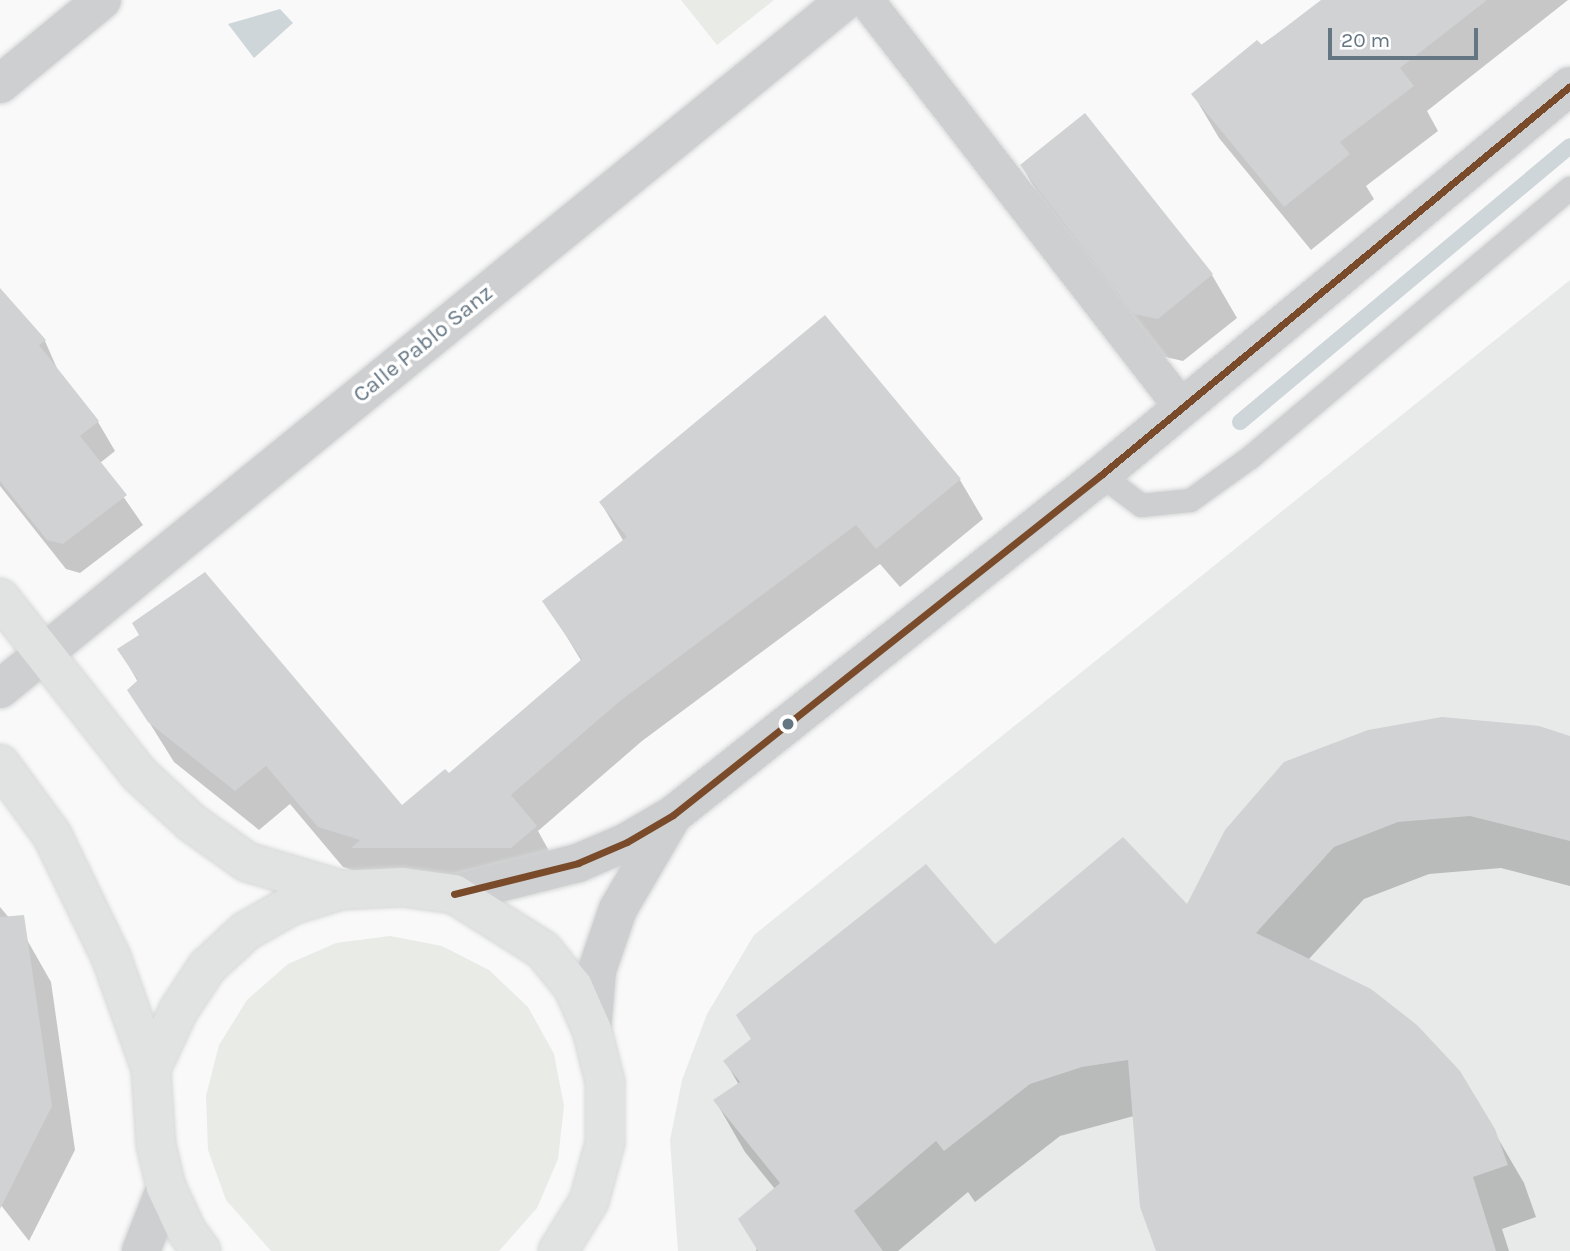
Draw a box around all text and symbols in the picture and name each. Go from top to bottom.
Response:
scale bar [1332,14,1482,58]
text: 20 m [1341,28,1390,52]
street label: Calle Pablo Sanz [348,279,498,409]
unlabelled marker [781,717,795,731]

